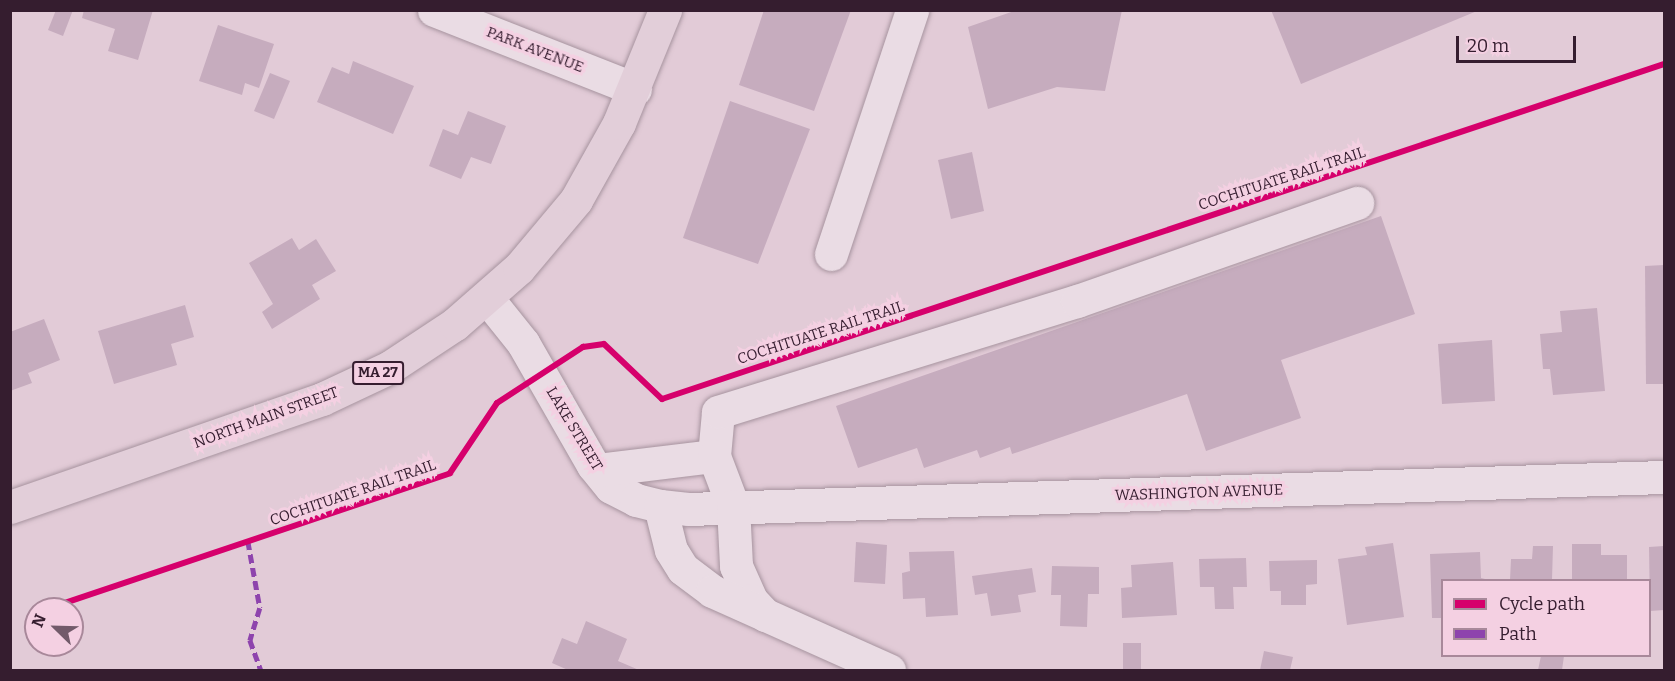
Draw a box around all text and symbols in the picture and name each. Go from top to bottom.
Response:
street label: PARK AVENUE [484,23,586,77]
scale bar [1459,24,1579,62]
text: 20 m [1467,35,1509,57]
street label: COCHITUATE RAIL TRAIL [1196,143,1368,215]
street label: COCHITUATE RAIL TRAIL [735,297,907,369]
road number: MA 27 [351,362,405,384]
street label: NORTH MAIN STREET [191,383,341,453]
street label: LAKE STREET [542,384,606,474]
street label: COCHITUATE RAIL TRAIL [268,456,438,530]
street label: WASHINGTON AVENUE [1115,481,1283,505]
legend [1441,579,1651,657]
text: Cycle path [1499,593,1585,615]
north arrow [24,597,84,657]
text: N [28,611,50,630]
text: Path [1499,623,1537,645]

